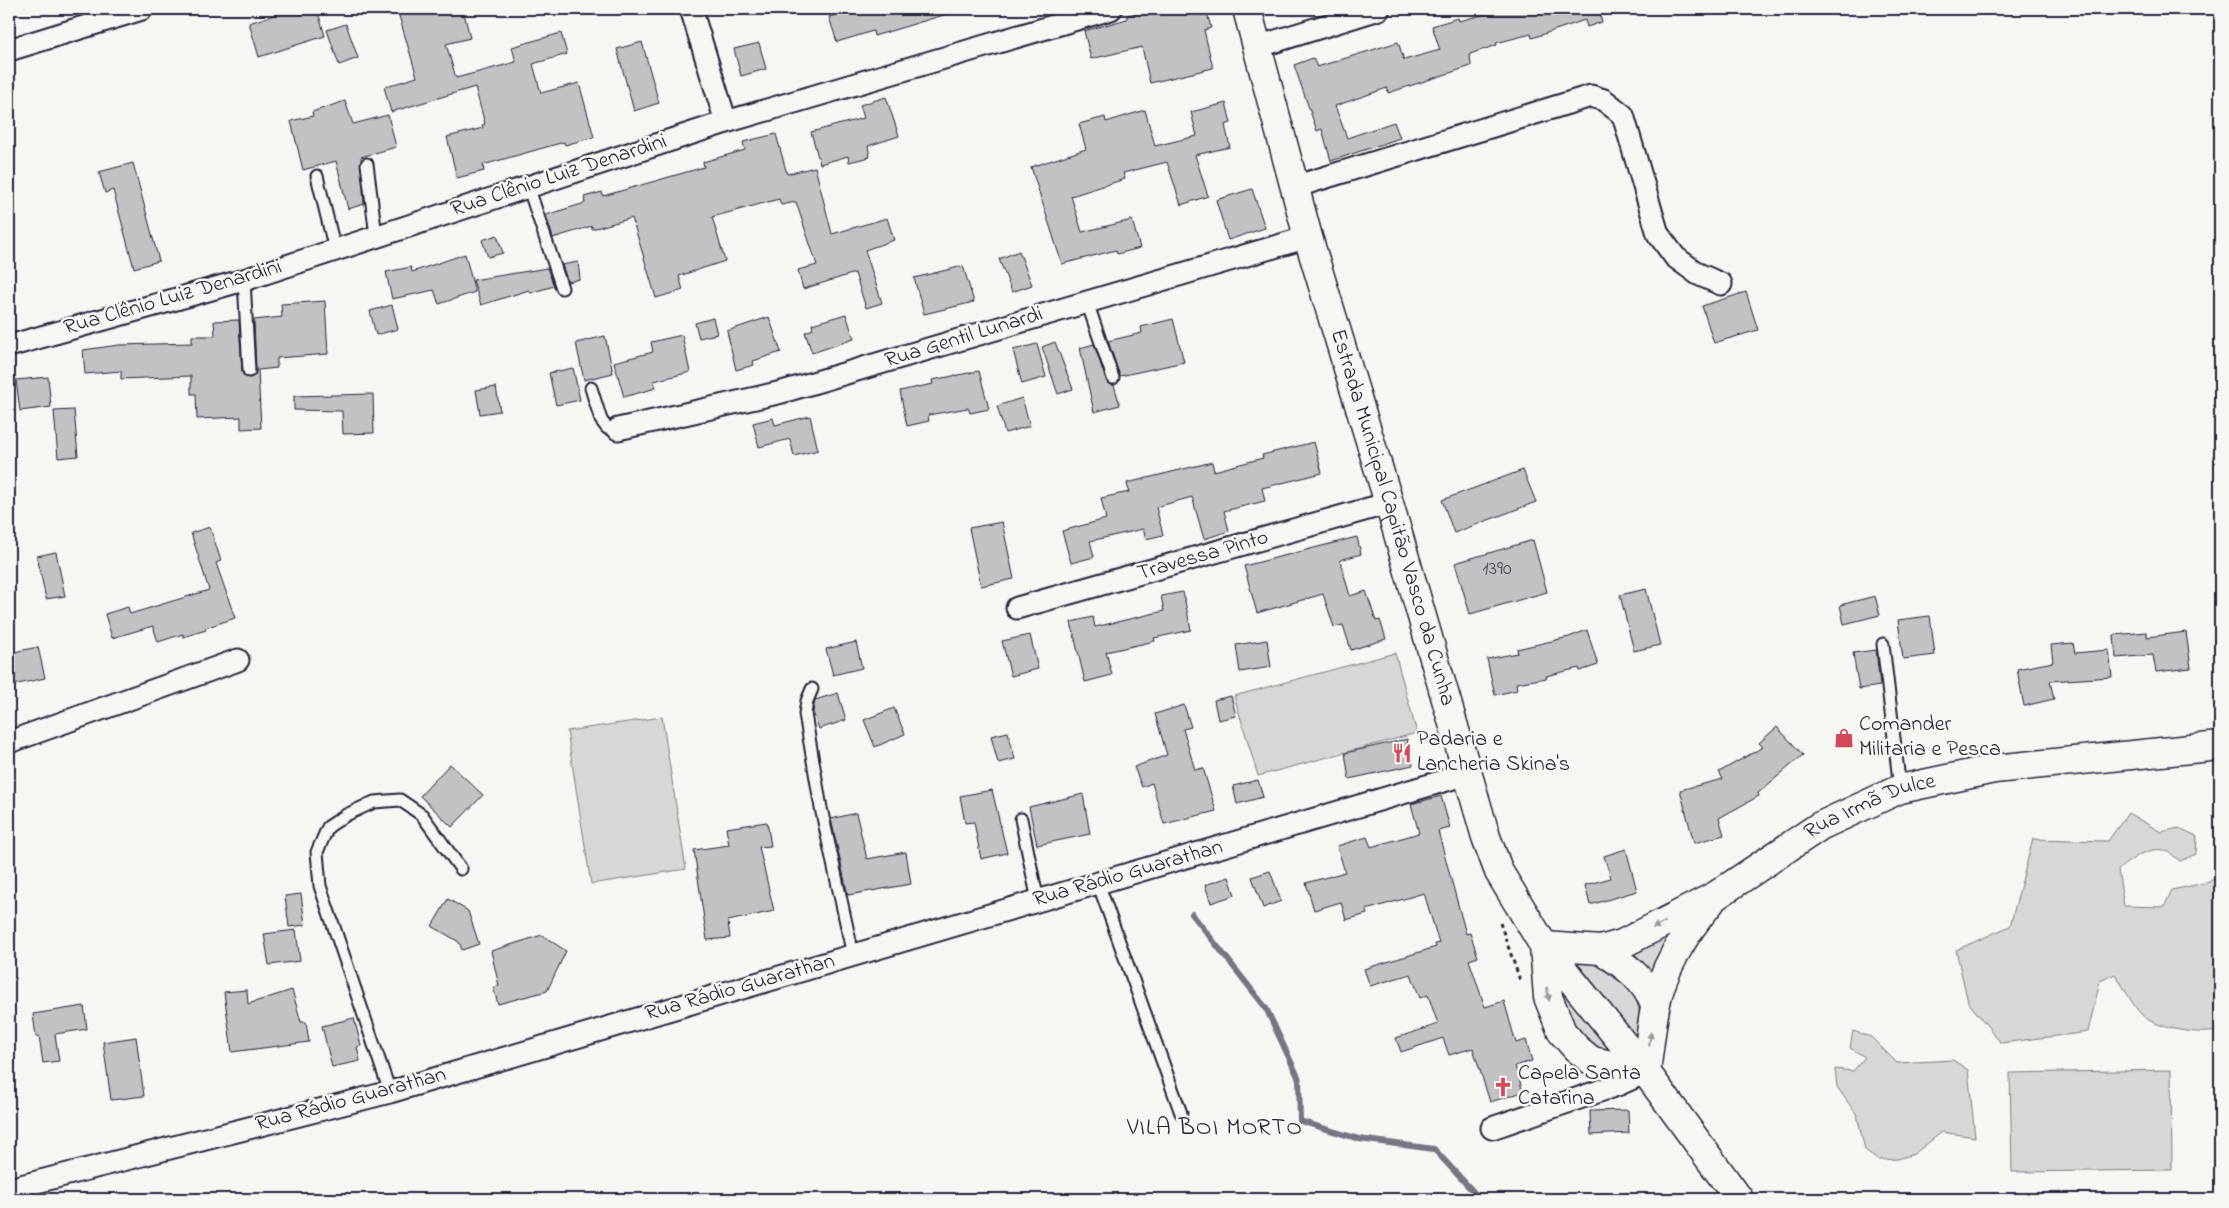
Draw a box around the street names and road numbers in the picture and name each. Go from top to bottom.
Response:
street label: Rua Clênio Luiz Denardini [447,126,671,226]
street label: Rua Clênio Luiz Denardini [60,252,286,344]
street label: Rua Gentil Lunardi [881,299,1047,377]
street label: Estrada Municipal Capitão Vasco da Cunha [1321,325,1463,710]
street label: Travessa Pinto [1134,522,1272,590]
street label: Rua Irmã Dulce [1798,766,1939,848]
street label: Rua Rádio Guarathan [1029,832,1227,916]
street label: Rua Rádio Guarathan [641,946,839,1030]
street label: Rua Rádio Guarathan [252,1059,450,1141]

